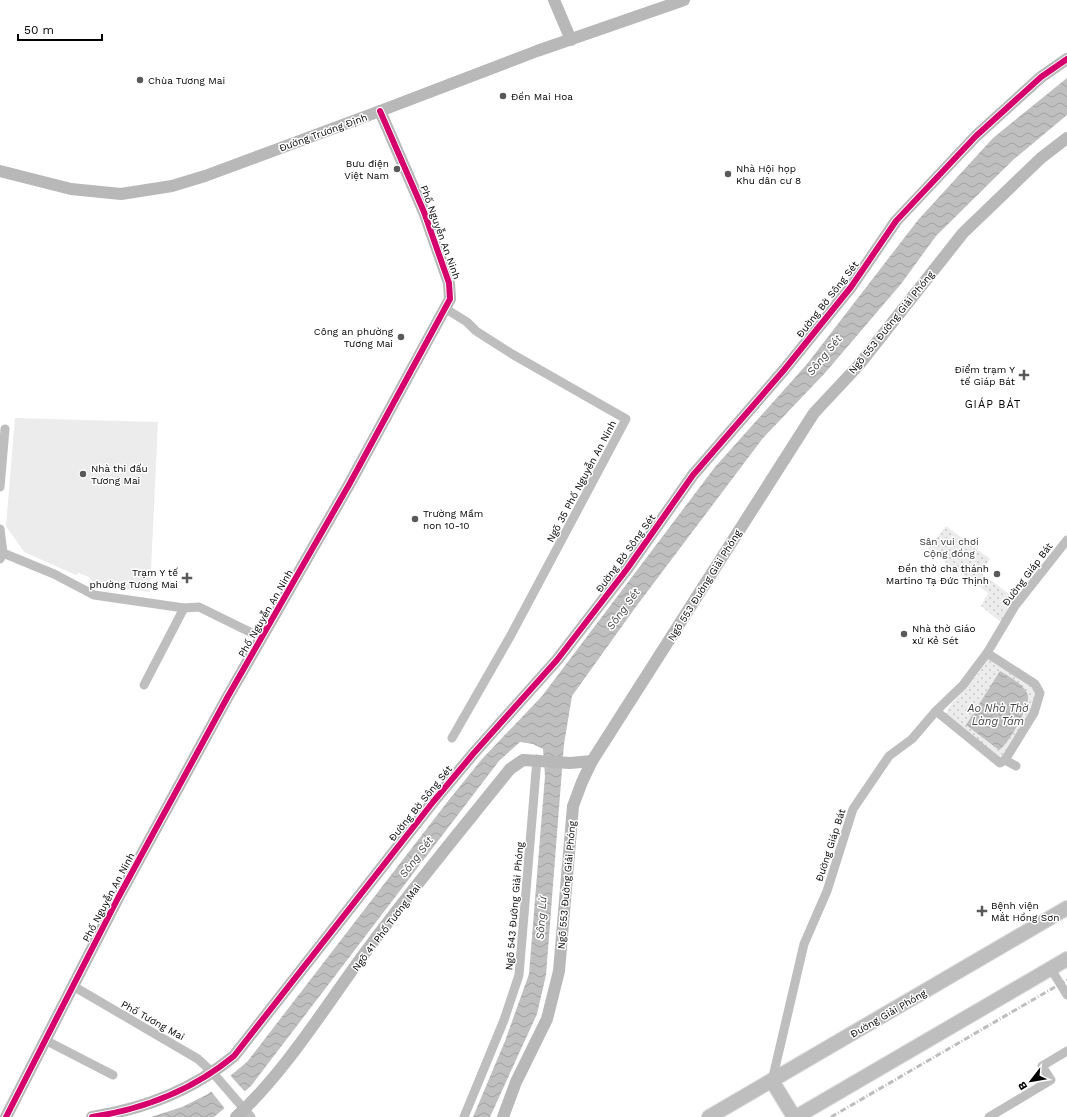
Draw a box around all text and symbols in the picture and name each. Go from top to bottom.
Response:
scale bar [18,16,102,42]
text: 50 m [24,23,54,37]
marker: Chùa Tương Mai [135,75,145,85]
place label: Chùa Tương Mai [148,75,225,86]
marker: Đền Mai Hoa [498,91,508,101]
place label: Đền Mai Hoa [511,91,573,102]
street label: Đường Trương Định [278,111,369,154]
place label: Bưu điện Việt Nam [344,158,389,181]
place label: Nhà Hội họp Khu dân cư 8 [736,163,801,186]
marker: Bưu điện Việt Nam [392,164,402,174]
marker: Nhà Hội họp Khu dân cư 8 [723,169,733,179]
street label: Phố Nguyễn An Ninh [418,184,463,281]
street label: Đường Bờ Sông Sét [794,258,861,340]
street label: Ngõ 553 Đường Giải Phóng [847,268,937,376]
place label: Công an phường Tương Mai [314,326,394,349]
marker: Công an phường Tương Mai [396,332,406,342]
water label: Sông Sét [804,332,845,378]
place label: Điểm trạm Y tế Giáp Bát [954,364,1016,387]
marker: Điểm trạm Y tế Giáp Bát [1018,369,1030,381]
district label: GIÁP BÁT [965,397,1021,411]
street label: Ngõ 35 Phố Nguyễn An Ninh [545,419,618,544]
place label: Nhà thi đấu Tương Mai [91,463,148,486]
marker: Nhà thi đấu Tương Mai [78,469,88,479]
place label: Trường Mầm non 10-10 [423,508,483,531]
street label: Đường Bờ Sông Sét [593,511,658,595]
marker: Trường Mầm non 10-10 [410,514,420,524]
street label: Ngõ 553 Đường Giải Phóng [666,527,744,643]
park label: Sân vui chơi Cộng đồng [919,536,979,559]
street label: Đường Giáp Bát [1000,540,1055,608]
place label: Đền thờ cha thánh Martino Tạ Đức Thịnh [886,563,989,586]
place label: Trạm Y tế phường Tương Mai [89,567,178,590]
street label: Phố Nguyễn An Ninh [236,568,295,659]
marker: Đền thờ cha thánh Martino Tạ Đức Thịnh [992,569,1002,579]
marker: Trạm Y tế phường Tương Mai [181,572,193,584]
water label: Sông Sét [604,586,643,633]
place label: Nhà thờ Giáo xứ Kẻ Sét [912,623,975,646]
marker: Nhà thờ Giáo xứ Kẻ Sét [899,629,909,639]
water label: Ao Nhà Thờ Làng Tám [966,702,1029,728]
street label: Đường Bờ Sông Sét [387,763,455,843]
street label: Đường Giáp Bát [814,807,848,883]
street label: Ngõ 553 Đường Giải Phóng [555,820,578,950]
water label: Sông Sét [397,834,436,880]
street label: Ngõ 543 Đường Giải Phóng [503,841,526,971]
street label: Phố Nguyễn An Ninh [80,851,137,944]
street label: Ngõ 41 Phố Tương Mai [350,882,423,973]
water label: Sông Lừ [533,894,550,940]
place label: Bệnh viện Mắt Hồng Sơn [991,900,1059,923]
marker: Bệnh viện Mắt Hồng Sơn [976,905,988,917]
street label: Đường Giải Phóng [848,987,929,1040]
street label: Phố Tương Mai [119,998,186,1042]
north arrow [1011,1061,1051,1101]
text: B [1015,1079,1030,1092]

